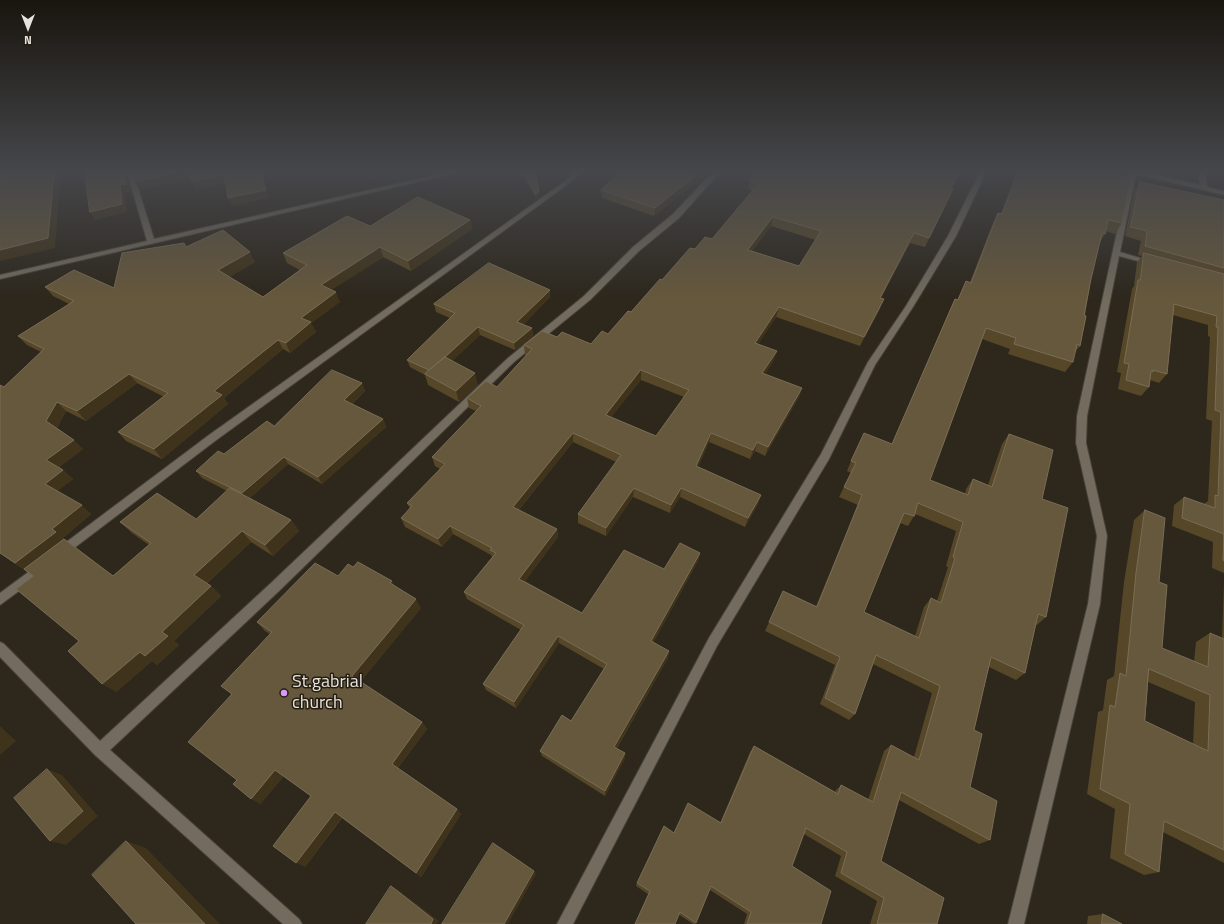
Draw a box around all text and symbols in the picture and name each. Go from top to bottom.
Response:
north arrow [8,8,48,48]
text: N [24,32,32,48]
place label: St.gabrial church [292,672,363,714]
marker: St.gabrial church [279,688,289,698]

